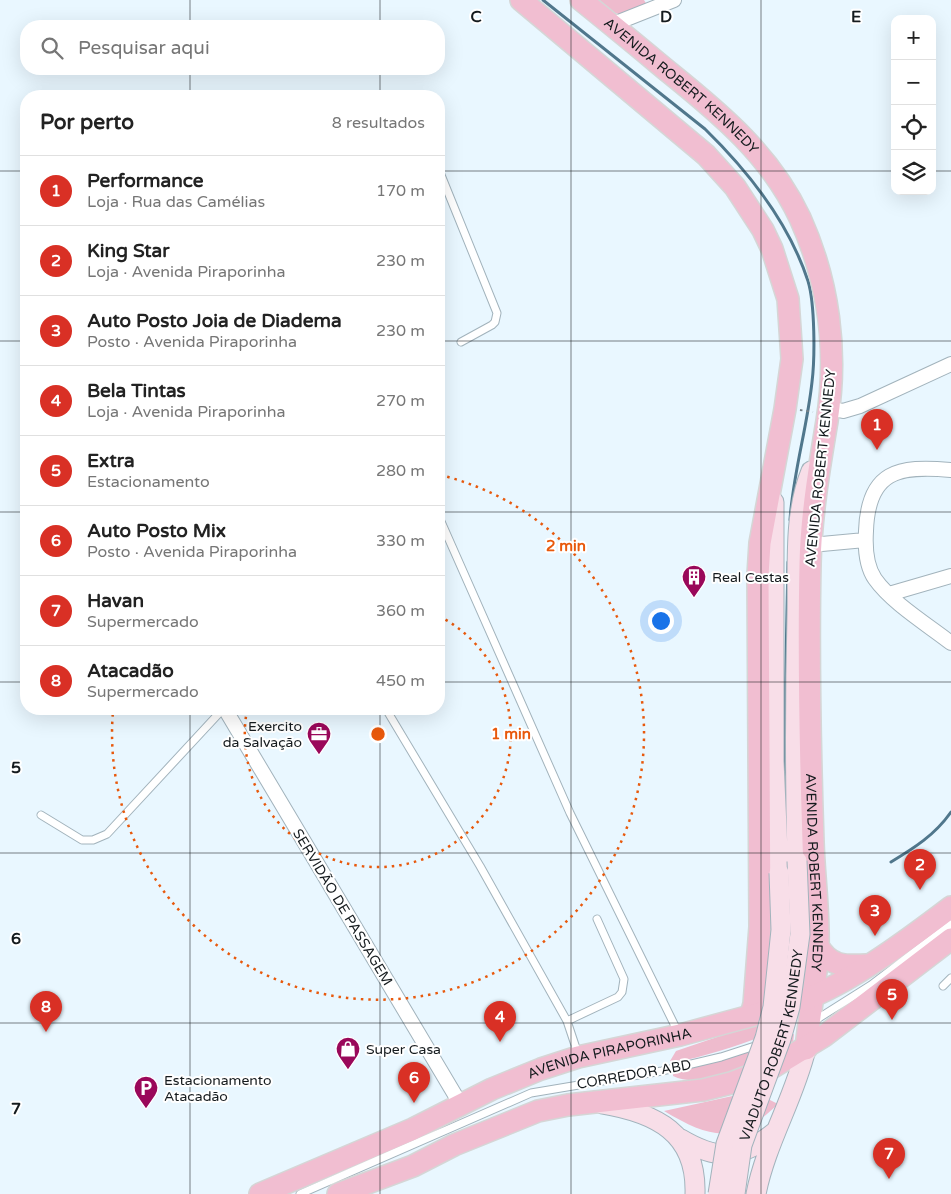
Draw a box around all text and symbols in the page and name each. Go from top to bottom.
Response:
text: C [470,7,482,27]
text: E [851,7,861,27]
street label: AVENIDA ROBERT KENNEDY [600,14,762,158]
map controls [891,15,936,195]
button: + [891,15,936,60]
search box [20,20,445,75]
icon: search [38,34,66,62]
text: Pesquisar aqui [78,37,210,59]
button: − [891,60,936,105]
button: locate [891,105,936,150]
text: Por perto [40,110,134,135]
text: 8 resultados [332,113,425,133]
button: layers [891,150,936,195]
text: Performance [87,170,204,192]
text: 1 [51,181,61,201]
text: 170 m [376,181,425,201]
text: Loja · Rua das Camélias [87,192,265,212]
text: King Star [87,240,169,262]
text: 2 [51,251,61,271]
text: 230 m [376,251,425,271]
text: Loja · Avenida Piraporinha [87,262,285,282]
text: Auto Posto Joia de Diadema [87,310,342,332]
text: 3 [51,321,61,341]
text: 230 m [376,321,425,341]
text: Posto · Avenida Piraporinha [87,332,297,352]
street label: AVENIDA ROBERT KENNEDY [802,368,839,568]
text: Bela Tintas [87,380,186,402]
text: 4 [51,391,61,411]
text: 270 m [376,391,425,411]
text: Loja · Avenida Piraporinha [87,402,285,422]
pin: 1 [861,409,893,450]
text: Extra [87,450,135,472]
text: 5 [51,461,61,481]
text: 280 m [376,461,425,481]
text: Estacionamento [87,472,210,492]
text: Auto Posto Mix [87,520,226,542]
text: 6 [51,531,61,551]
text: 330 m [376,531,425,551]
text: 2 min [546,537,586,555]
text: Posto · Avenida Piraporinha [87,542,297,562]
building icon: Real Cestas [681,564,707,598]
place label: Real Cestas [712,569,789,586]
text: Havan [87,590,144,612]
text: 7 [51,601,61,621]
text: 360 m [376,601,425,621]
your location [648,608,674,634]
text: Supermercado [87,612,199,632]
text: Atacadão [87,660,174,682]
text: 8 [51,671,61,691]
text: 450 m [376,671,425,691]
text: Supermercado [87,682,199,702]
place label: Exercito da Salvação [223,718,302,751]
office icon: Exercito da Salvação [306,721,332,755]
centre of rings [369,725,387,743]
text: 1 min [491,725,531,743]
text: 5 [11,758,21,778]
street label: AVENIDA ROBERT KENNEDY [802,773,826,973]
street label: SERVIDÃO DE PASSAGEM [289,826,396,989]
pin: 2 [904,849,936,890]
pin: 3 [859,895,891,936]
text: 6 [11,929,21,949]
street label: VIADUTO ROBERT KENNEDY [736,948,807,1144]
pin: 5 [876,979,908,1020]
pin: 8 [30,991,62,1032]
pin: 4 [484,1001,516,1042]
street label: AVENIDA PIRAPORINHA [525,1024,694,1083]
shop icon: Super Casa [335,1036,361,1070]
place label: Super Casa [366,1041,441,1058]
street label: CORREDOR ABD [576,1056,693,1093]
pin: 6 [398,1062,430,1103]
place label: Estacionamento Atacadão [164,1072,271,1105]
parking icon: Estacionamento Atacadão [133,1075,159,1109]
text: 7 [11,1099,21,1119]
pin: 7 [873,1138,905,1179]

